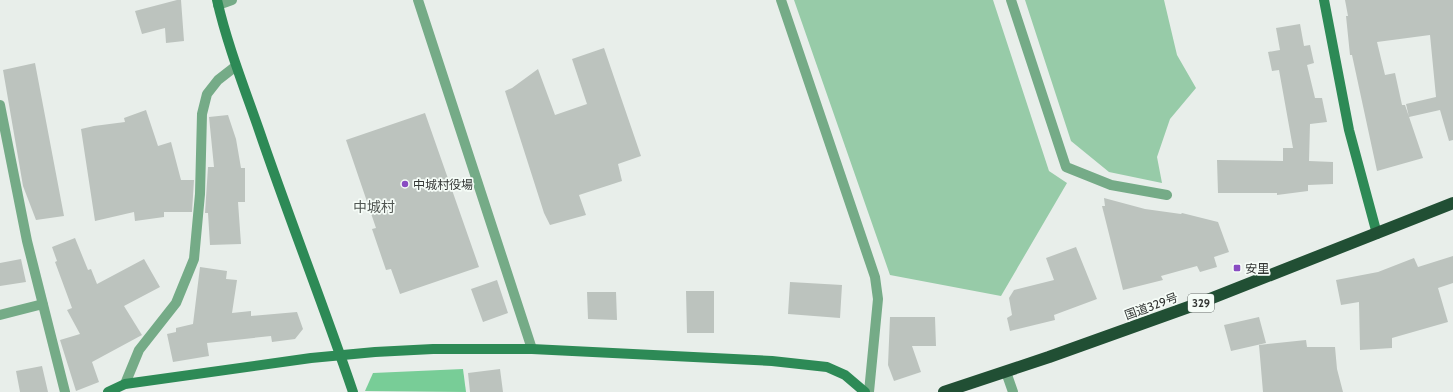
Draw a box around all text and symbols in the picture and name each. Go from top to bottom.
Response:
place label: 中城村役場 [413,177,473,192]
marker: 中城村役場 [400,179,410,189]
district label: 中城村 [353,198,395,216]
place label: 安里 [1245,261,1269,276]
marker: 安里 [1232,263,1242,273]
street label: 国道329号 [1122,289,1180,323]
road number: 329 [1188,294,1214,312]

